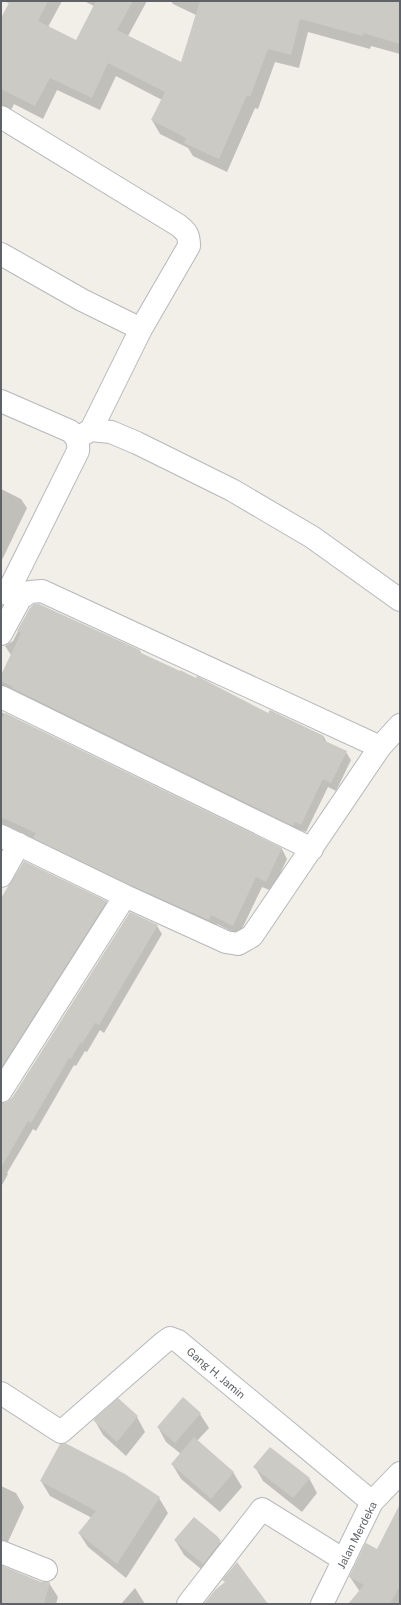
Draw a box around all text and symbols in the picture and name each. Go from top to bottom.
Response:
street label: Gang H. Jamin [184,1345,248,1401]
street label: Jalan Merdeka [335,1499,379,1571]

